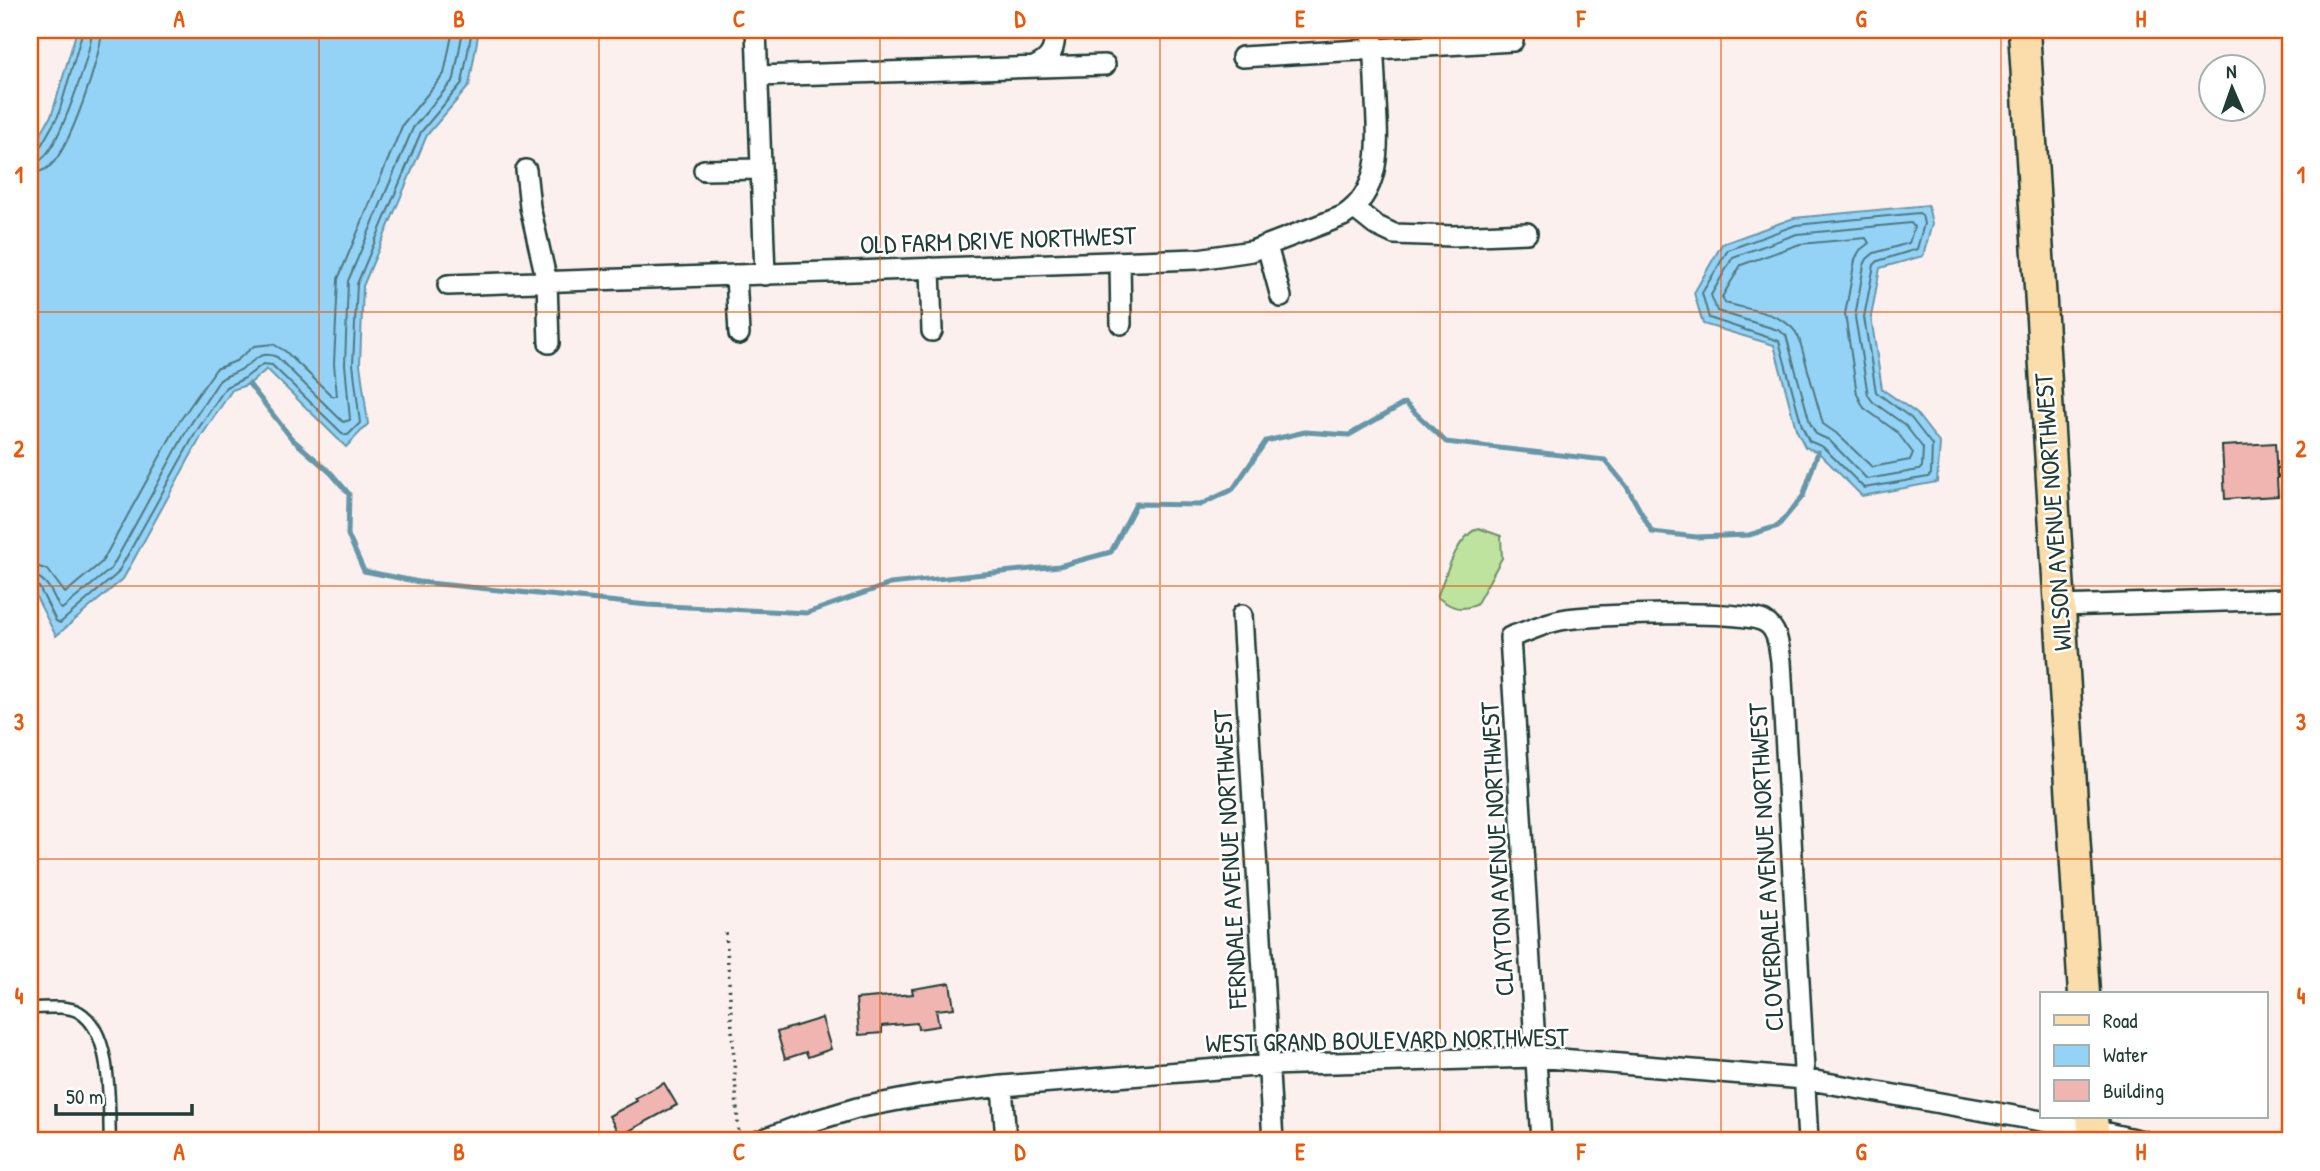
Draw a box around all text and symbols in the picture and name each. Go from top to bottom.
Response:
text: A [173,3,185,34]
text: B [453,3,465,34]
text: C [733,3,745,34]
text: D [1015,3,1027,34]
text: E [1295,3,1306,34]
text: F [1576,3,1587,34]
text: G [1855,3,1867,34]
text: H [2136,3,2147,34]
north arrow [2198,52,2268,122]
text: N [2226,58,2237,84]
text: 1 [15,159,23,190]
text: 1 [2297,159,2305,190]
street label: OLD FARM DRIVE NORTHWEST [859,217,1138,262]
street label: WILSON AVENUE NORTHWEST [2025,371,2080,652]
text: 2 [14,433,25,464]
text: 2 [2296,433,2307,464]
street label: CLAYTON AVENUE NORTHWEST [1471,700,1522,997]
street label: CLOVERDALE AVENUE NORTHWEST [1739,701,1792,1032]
text: 3 [14,706,24,737]
text: 3 [2296,706,2306,737]
street label: FERNDALE AVENUE NORTHWEST [1204,708,1255,1010]
text: 4 [15,980,24,1011]
text: 4 [2297,980,2306,1011]
legend [2040,992,2268,1118]
text: Road [2103,1006,2137,1035]
street label: WEST GRAND BOULEVARD NORTHWEST [1205,1019,1570,1060]
text: Water [2103,1040,2148,1069]
scale bar [56,1073,192,1117]
text: Building [2103,1076,2164,1105]
text: 50 m [66,1082,103,1111]
text: A [173,1136,185,1167]
text: B [453,1136,465,1167]
text: C [733,1136,745,1167]
text: D [1015,1136,1027,1167]
text: E [1295,1136,1306,1167]
text: F [1576,1136,1587,1167]
text: G [1855,1136,1867,1167]
text: H [2136,1136,2147,1167]

